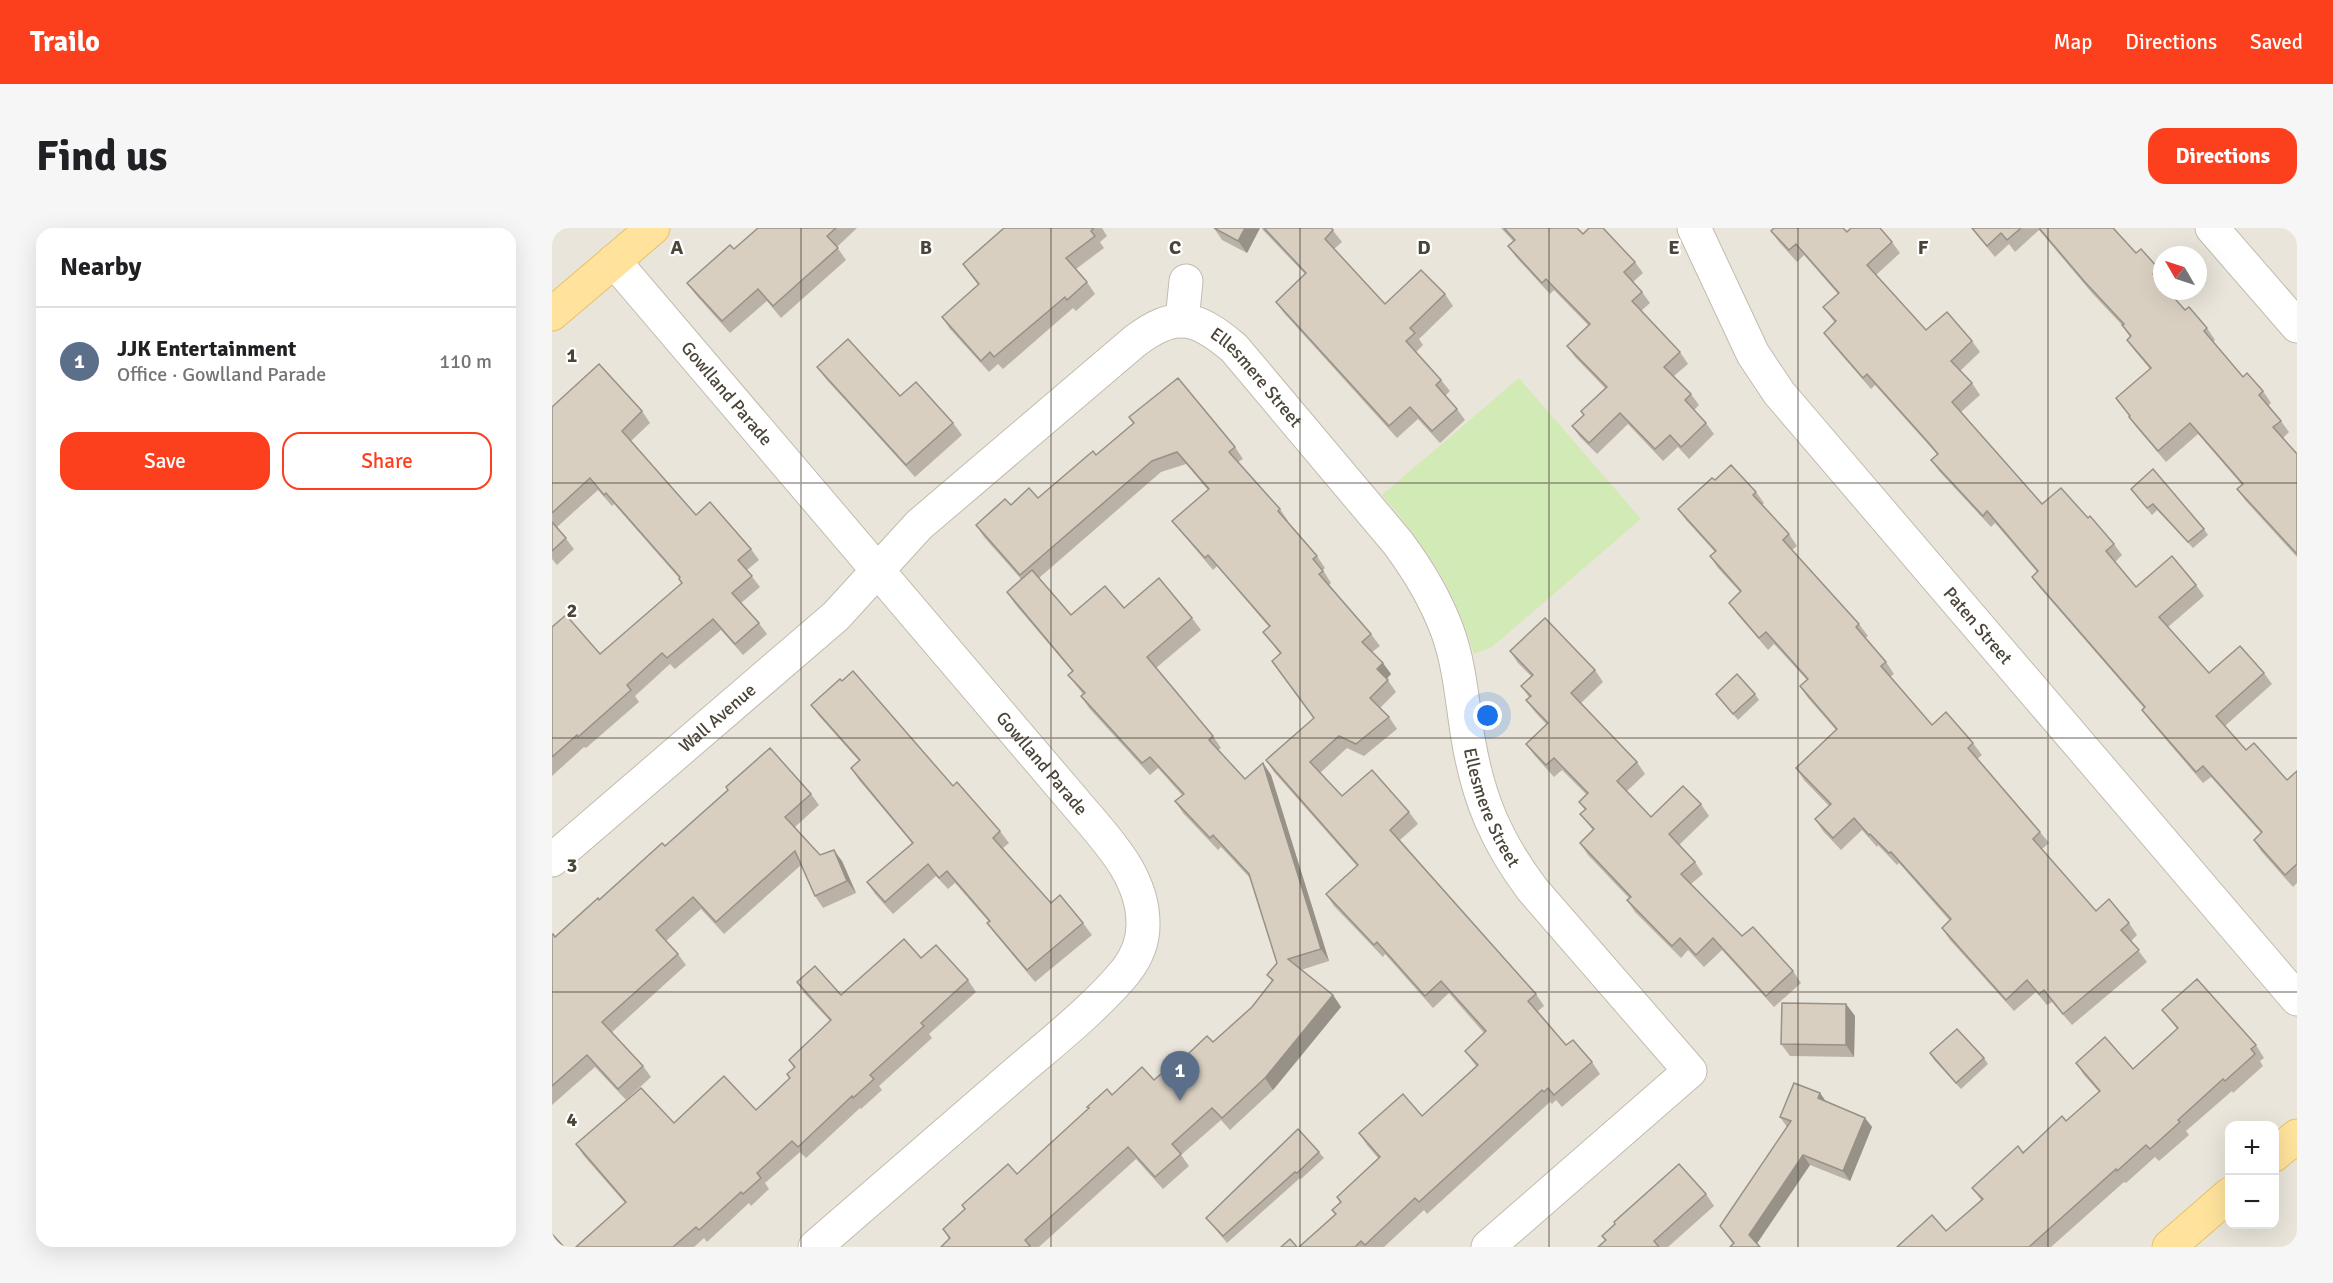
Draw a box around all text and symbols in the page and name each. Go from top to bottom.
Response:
text: Trailo [30,25,100,59]
text: Map [2054,29,2092,55]
text: Directions [2125,29,2217,55]
text: Saved [2250,29,2303,55]
button: Directions [2148,128,2297,184]
text: Find us [36,131,167,182]
text: A [671,235,684,260]
text: B [920,235,932,260]
text: C [1169,235,1181,260]
text: D [1417,235,1431,260]
text: E [1668,235,1680,260]
text: F [1918,235,1929,260]
north arrow [2153,246,2207,300]
text: Nearby [60,251,141,283]
street label: Ellesmere Street [1206,323,1307,432]
text: JJK Entertainment [117,335,296,362]
street label: Gowlland Parade [676,337,777,450]
text: 1 [567,343,578,368]
text: 1 [74,349,85,374]
text: 110 m [439,349,492,374]
text: Office · Gowlland Parade [117,362,326,387]
button: Save [60,432,270,490]
button: Share [282,432,492,490]
street label: Paten Street [1939,582,2017,669]
text: 2 [567,598,577,623]
street label: Wall Avenue [674,679,760,757]
your location [1473,701,1502,730]
street label: Gowlland Parade [992,707,1092,820]
street label: Ellesmere Street [1459,746,1525,871]
text: 3 [567,853,577,878]
pin: 1 [1160,1052,1200,1101]
text: 4 [567,1107,578,1132]
map controls [2225,1121,2279,1229]
button: + [2225,1121,2279,1175]
button: − [2225,1175,2279,1229]

